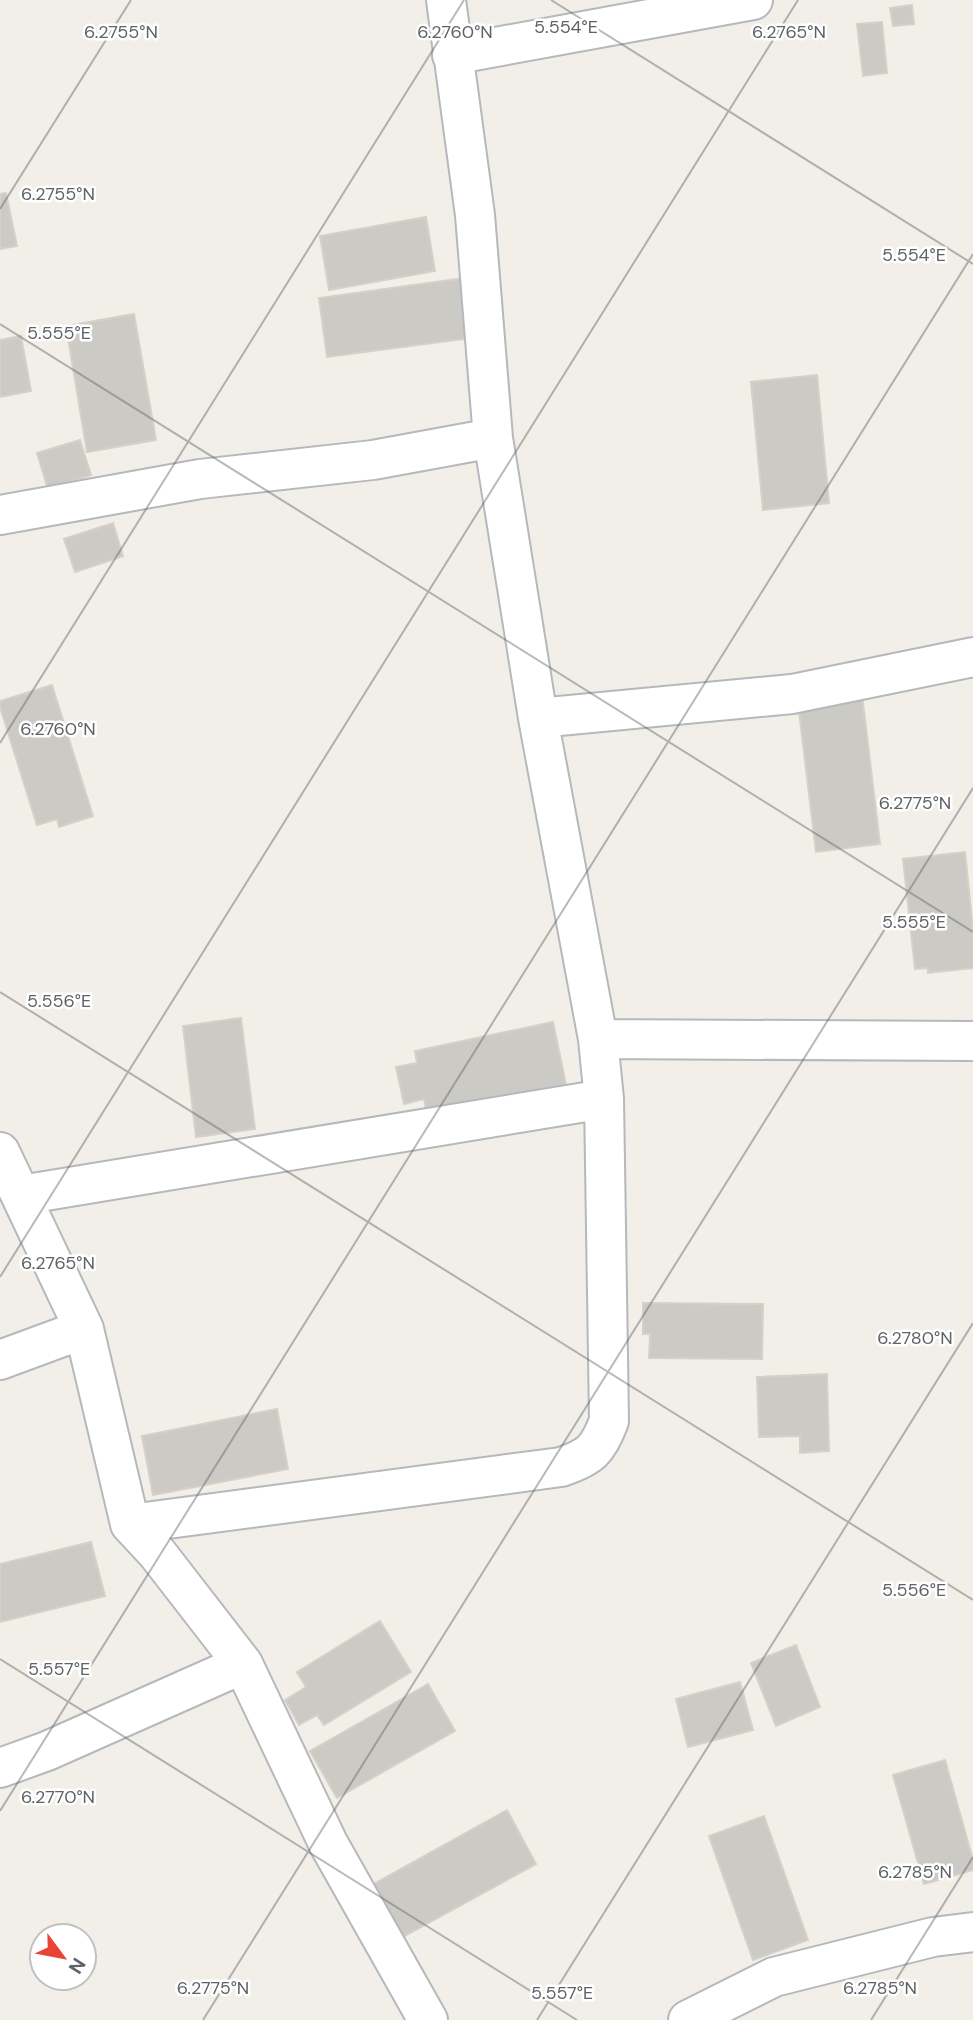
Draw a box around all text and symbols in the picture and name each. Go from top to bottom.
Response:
text: 5.554°E [534,15,598,39]
text: 6.2755°N [84,20,158,44]
text: 6.2760°N [417,20,493,44]
text: 6.2765°N [752,20,826,44]
text: 6.2755°N [21,182,95,206]
text: 5.554°E [882,243,946,267]
text: 5.555°E [27,321,91,345]
text: 6.2760°N [20,717,96,741]
text: 6.2775°N [879,791,951,815]
text: 5.555°E [882,910,946,934]
text: 5.556°E [27,989,91,1013]
text: 6.2765°N [21,1251,95,1275]
text: 6.2780°N [877,1326,953,1350]
text: 5.556°E [882,1578,946,1602]
text: 5.557°E [28,1657,90,1681]
text: 6.2770°N [21,1785,95,1809]
text: 6.2785°N [878,1860,952,1884]
north arrow [28,1922,98,1992]
text: N [63,1953,91,1978]
text: 6.2775°N [177,1976,249,2000]
text: 6.2785°N [843,1976,917,2000]
text: 5.557°E [531,1981,593,2005]

